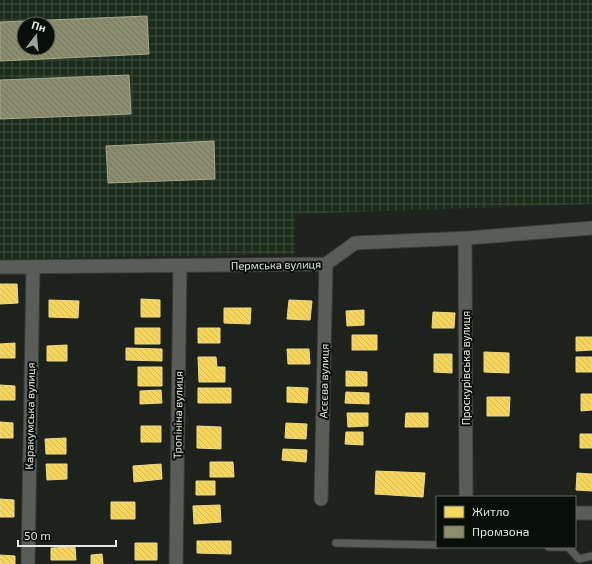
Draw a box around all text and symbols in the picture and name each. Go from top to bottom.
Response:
north arrow [16,16,56,56]
text: Пн [30,18,48,34]
street label: Пермська вулиця [231,257,321,273]
street label: Проскурівська вулиця [459,311,473,425]
street label: Асєєва вулиця [316,344,332,418]
street label: Каракумська вулиця [22,362,38,470]
street label: Тропініна вулиця [170,371,186,459]
legend [436,496,576,548]
text: Житло [472,504,510,518]
scale bar [18,522,116,548]
text: Промзона [472,524,529,538]
text: 50 m [24,528,51,542]

